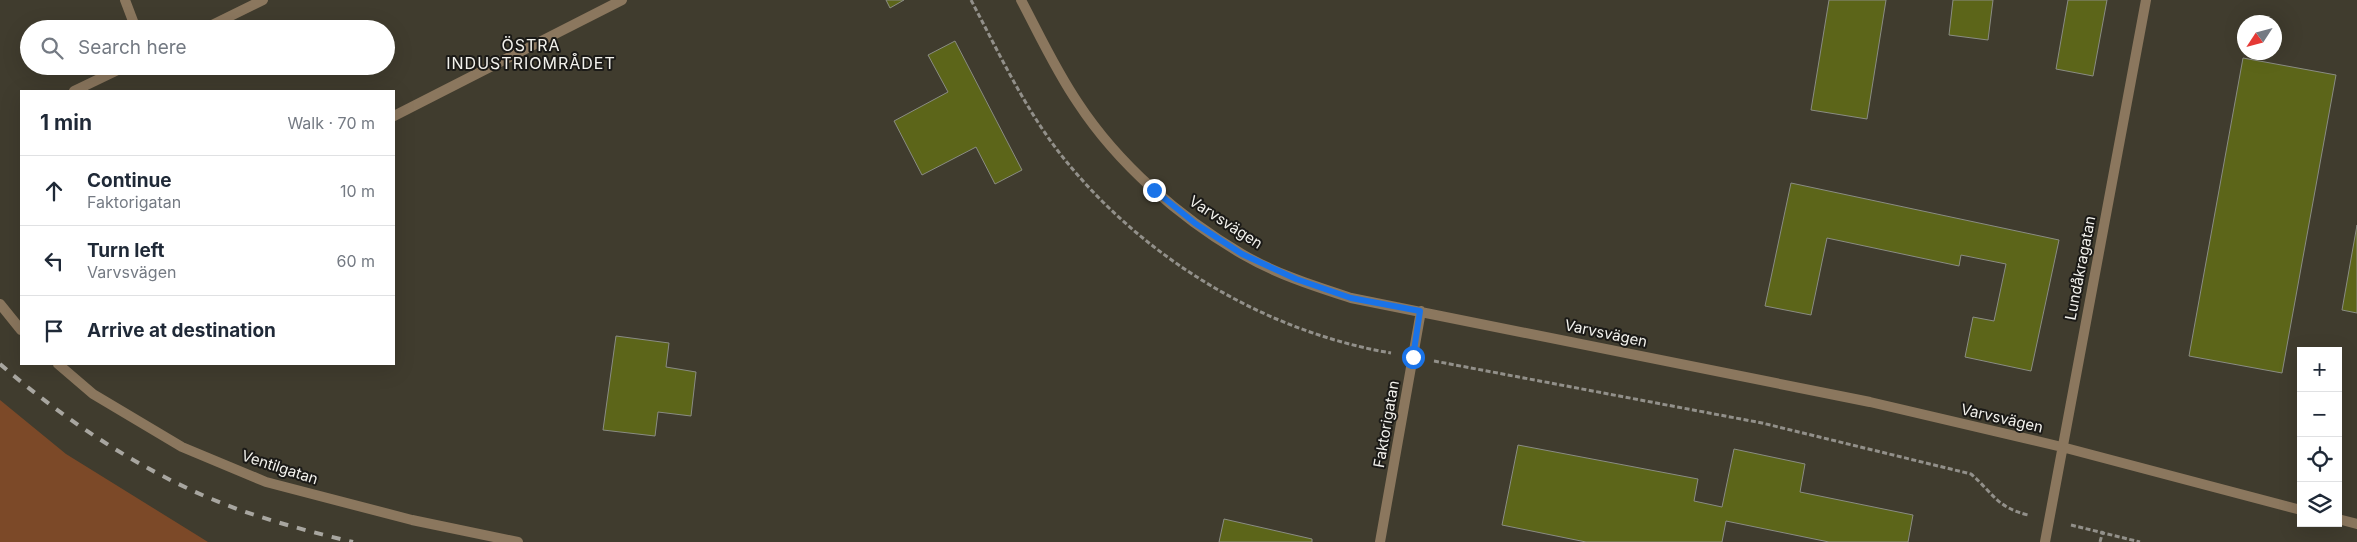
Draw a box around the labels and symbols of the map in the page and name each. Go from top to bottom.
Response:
north arrow [2237,15,2282,60]
district label: ÖSTRA INDUSTRIOMRÅDET [446,35,616,73]
route end [1143,179,1166,202]
street label: Varvsvägen [1186,191,1266,253]
street label: Lundåkragatan [2061,214,2099,322]
street label: Varvsvägen [1563,315,1649,351]
route start [1402,346,1425,369]
street label: Faktorigatan [1369,379,1403,469]
street label: Varvsvägen [1959,399,2045,437]
street label: Ventilgatan [239,446,321,488]

